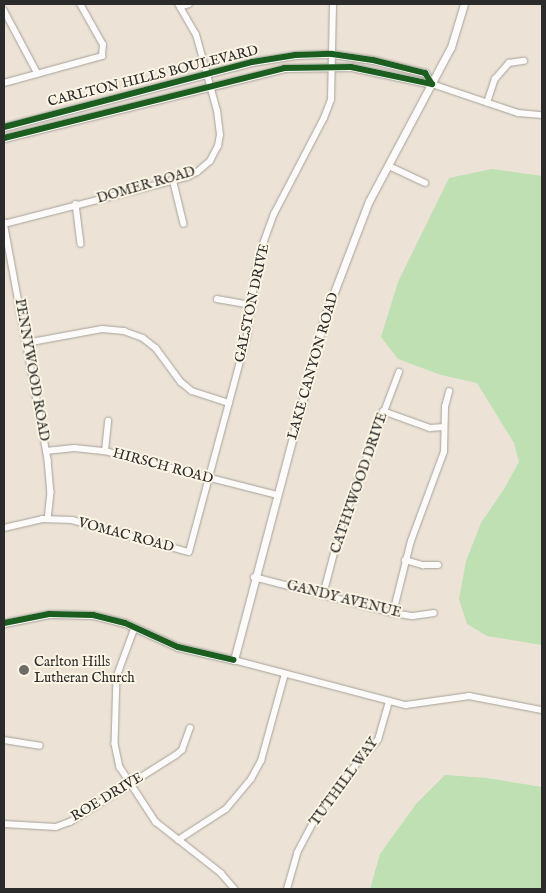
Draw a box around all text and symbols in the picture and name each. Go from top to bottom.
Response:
street label: CARLTON HILLS BOULEVARD [46,42,260,110]
street label: DOMER ROAD [95,163,197,207]
street label: GALSTON DRIVE [231,242,273,364]
street label: LAKE CANYON ROAD [284,291,342,441]
street label: PENNYWOOD ROAD [11,297,53,443]
street label: CATHYWOOD DRIVE [327,410,391,556]
street label: HIRSCH ROAD [111,445,215,487]
street label: VOMAC ROAD [76,514,176,556]
street label: GANDY AVENUE [285,577,403,621]
place label: Carlton Hills Lutheran Church [34,654,135,686]
marker: Carlton Hills Lutheran Church [18,664,30,676]
street label: TUTHILL WAY [306,735,382,829]
street label: ROE DRIVE [68,769,146,825]

